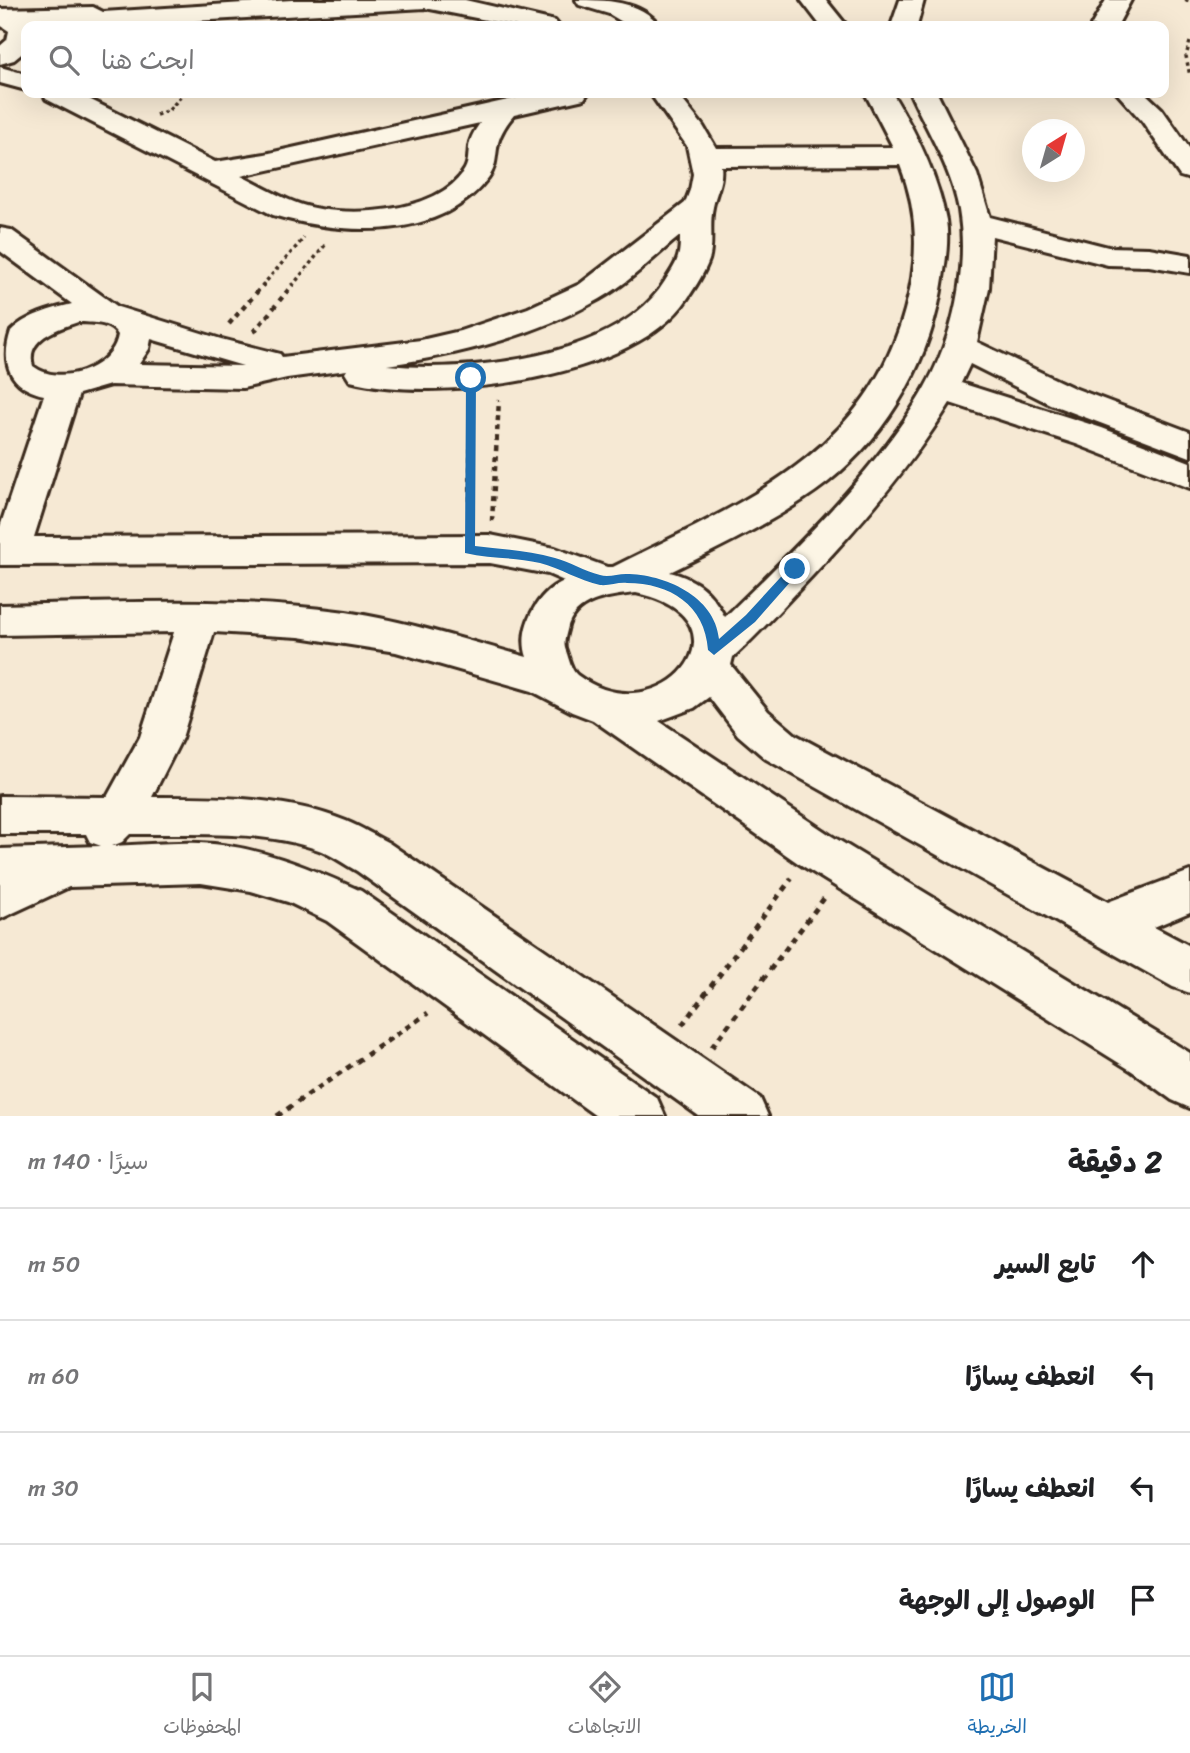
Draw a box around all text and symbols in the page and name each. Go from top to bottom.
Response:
search box [21,21,1169,98]
text: ابحث هنا [101,37,195,83]
icon: search [45,41,83,79]
north arrow [1022,119,1085,182]
route start [455,362,486,393]
route end [779,553,810,584]
text: 2 دقيقة [1068,1135,1162,1189]
text: سيرًا · 140 m [28,1141,149,1182]
text: تابع السير [996,1241,1095,1287]
text: 50 m [28,1244,80,1285]
icon: ahead [1124,1245,1162,1283]
text: انعطف يسارًا [965,1353,1095,1399]
text: 60 m [28,1356,79,1397]
icon: left [1124,1357,1162,1395]
text: انعطف يسارًا [965,1465,1095,1511]
text: 30 m [28,1468,79,1509]
icon: left [1124,1469,1162,1507]
text: الوصول إلى الوجهة [899,1577,1095,1623]
icon: arrive [1124,1581,1162,1619]
tab: المحفوظات [163,1668,241,1743]
tab: الاتجاهات [568,1668,641,1743]
tab: الخريطة [968,1668,1027,1743]

